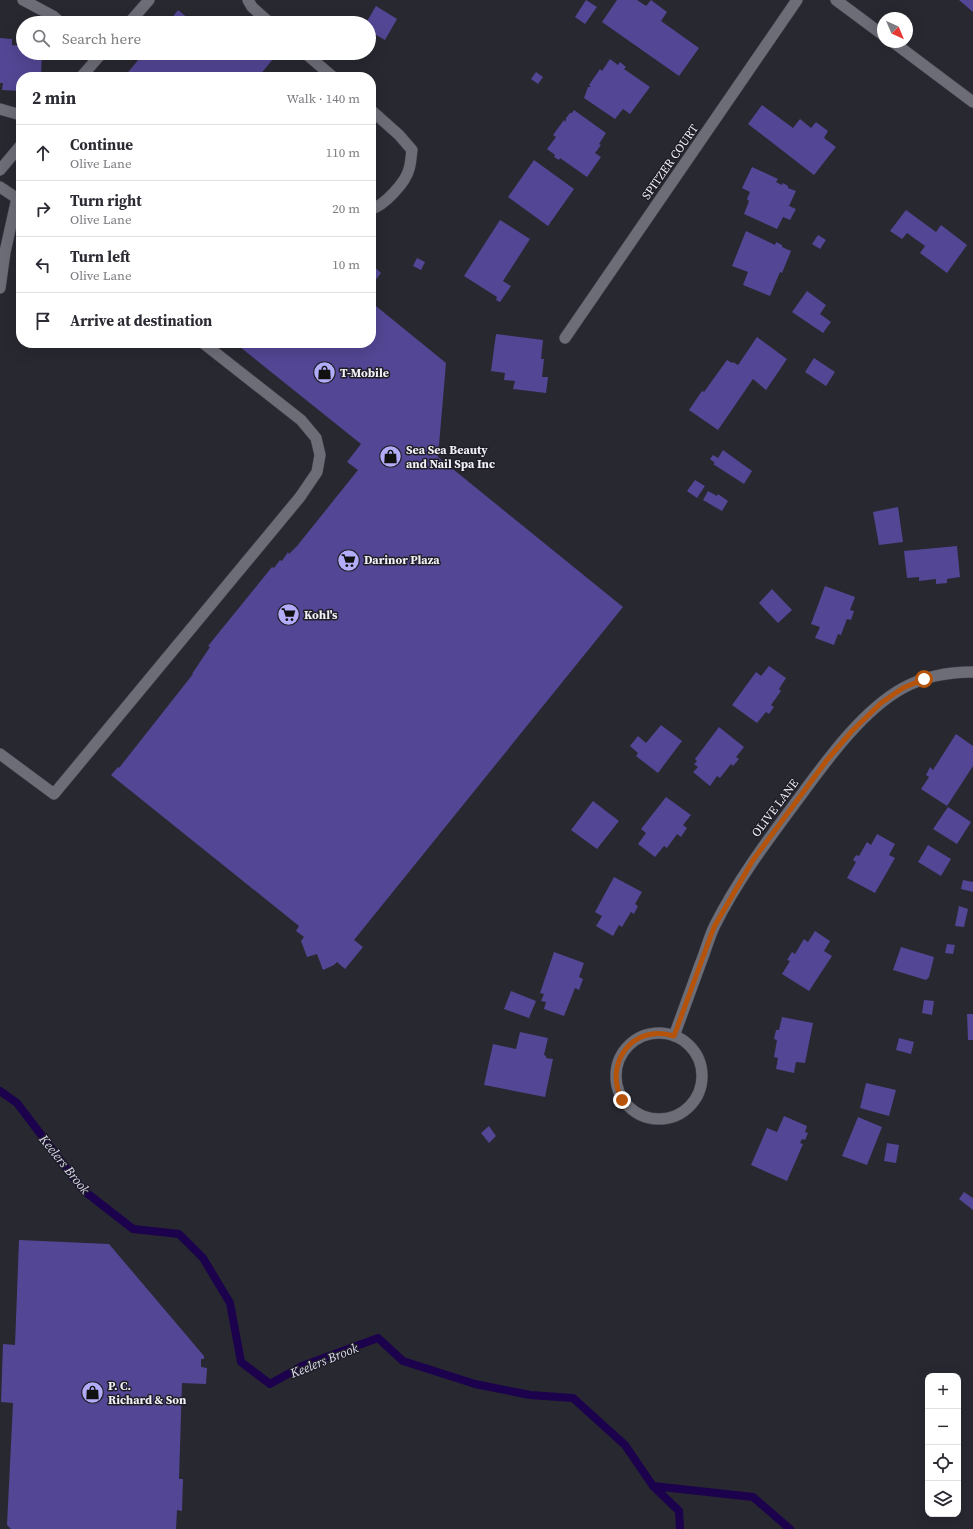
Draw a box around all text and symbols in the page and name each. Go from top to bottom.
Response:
north arrow [877,12,913,48]
search box [16,16,376,60]
icon: search [30,27,52,49]
text: Search here [62,28,141,49]
text: 2 min [32,86,76,110]
text: Walk · 140 m [287,90,360,107]
street label: SPITZER COURT [638,121,702,203]
text: Continue [70,134,133,155]
icon: ahead [32,142,54,164]
text: 110 m [326,144,360,161]
text: Olive Lane [70,155,132,172]
text: Turn right [70,190,142,211]
icon: right [32,198,54,220]
text: 20 m [332,200,360,217]
text: Olive Lane [70,211,132,228]
text: Turn left [70,246,130,267]
icon: left [32,254,54,276]
text: 10 m [332,256,360,273]
text: Olive Lane [70,267,132,284]
icon: arrive [32,310,54,332]
text: Arrive at destination [70,310,212,331]
shop icon: T-Mobile [311,360,337,386]
place label: T-Mobile [340,365,389,381]
place label: Sea Sea Beauty and Nail Spa Inc [406,442,495,472]
shop icon: Sea Sea Beauty and Nail Spa Inc [377,444,403,470]
supermarket icon: Darinor Plaza [335,547,361,573]
place label: Darinor Plaza [364,552,440,568]
supermarket icon: Kohl's [275,602,301,628]
place label: Kohl's [304,607,338,623]
route start [915,670,933,688]
street label: OLIVE LANE [748,776,802,840]
route end [613,1091,631,1109]
water label: Keelers Brook [35,1130,94,1198]
water label: Keelers Brook [287,1339,361,1382]
map controls [925,1373,961,1517]
button: + [925,1373,961,1409]
place label: P. C. Richard & Son [108,1378,187,1408]
shop icon: P. C. Richard & Son [79,1380,105,1406]
button: − [925,1409,961,1445]
button: locate [925,1445,961,1481]
button: layers [925,1481,961,1517]

